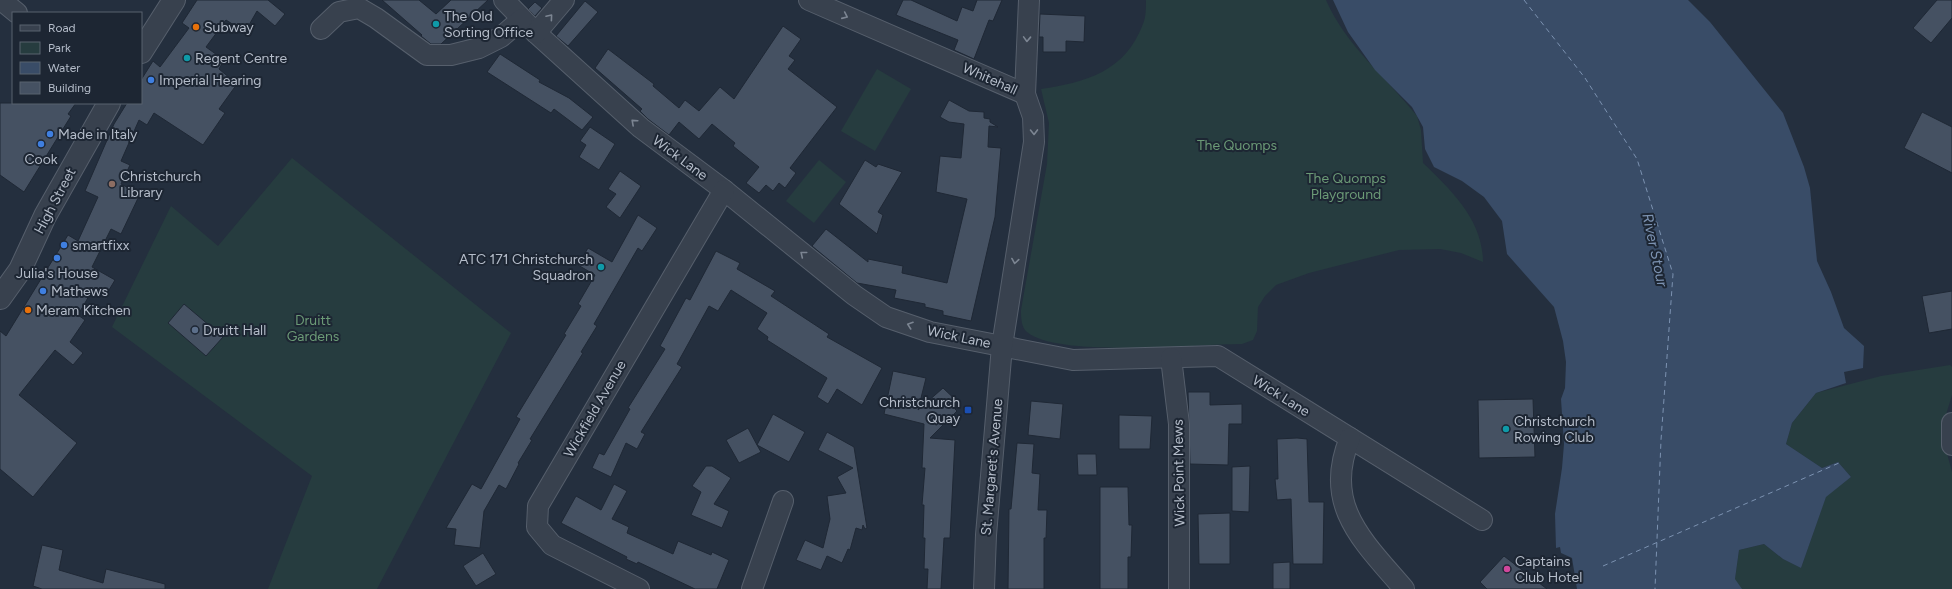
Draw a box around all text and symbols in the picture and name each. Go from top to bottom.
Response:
place label: The Old Sorting Office [444,8,533,41]
one-way arrow [841,11,848,19]
legend [12,12,142,104]
one-way arrow [546,14,553,21]
place label: Subway [204,19,254,36]
marker: The Old Sorting Office [431,19,441,29]
text: Road [48,21,76,35]
marker: Subway [191,22,201,32]
one-way arrow [1023,36,1031,42]
text: Park [48,41,71,55]
place label: Regent Centre [195,50,287,67]
marker: Regent Centre [182,53,192,63]
street label: Whitehall [960,59,1020,99]
text: Water [48,61,80,75]
place label: Imperial Hearing [159,72,262,89]
marker: Imperial Hearing [146,75,156,85]
text: Building [48,81,91,95]
one-way arrow [631,119,639,126]
place label: Made in Italy [58,126,138,143]
marker: Made in Italy [45,129,55,139]
one-way arrow [1029,129,1038,135]
street label: Wick Lane [649,132,711,184]
park label: The Quomps [1197,137,1277,154]
marker: Cook [36,139,46,149]
place label: Cook [24,151,58,168]
street label: High Street [30,165,80,237]
place label: Christchurch Library [120,168,201,201]
park label: The Quomps Playground [1306,170,1386,203]
marker: Christchurch Library [107,179,117,189]
water label: River Stour [1638,212,1672,289]
place label: smartfixx [72,237,130,254]
marker: smartfixx [59,240,69,250]
place label: ATC 171 Christchurch Squadron [459,251,593,284]
one-way arrow [800,251,807,258]
marker: Julia's House [52,253,62,263]
one-way arrow [1011,257,1020,264]
marker: ATC 171 Christchurch Squadron [596,262,606,272]
place label: Julia's House [16,265,98,282]
place label: Mathews [51,283,108,300]
marker: Mathews [38,286,48,296]
place label: Meram Kitchen [36,302,131,319]
marker: Meram Kitchen [23,305,33,315]
park label: Druitt Gardens [287,312,339,345]
place label: Druitt Hall [203,322,266,339]
one-way arrow [906,322,913,330]
street label: Wick Lane [926,322,993,352]
marker: Druitt Hall [190,325,200,335]
street label: Wickfield Avenue [560,357,630,461]
street label: Wick Lane [1249,372,1313,420]
place label: Christchurch Quay [879,394,961,427]
street label: St. Margaret's Avenue [978,398,1006,536]
marker: Christchurch Quay [963,405,973,415]
place label: Christchurch Rowing Club [1514,413,1595,446]
street label: Wick Point Mews [1170,419,1188,527]
marker: Christchurch Rowing Club [1501,424,1511,434]
place label: Captains Club Hotel [1515,553,1582,586]
marker: Captains Club Hotel [1502,564,1512,574]

